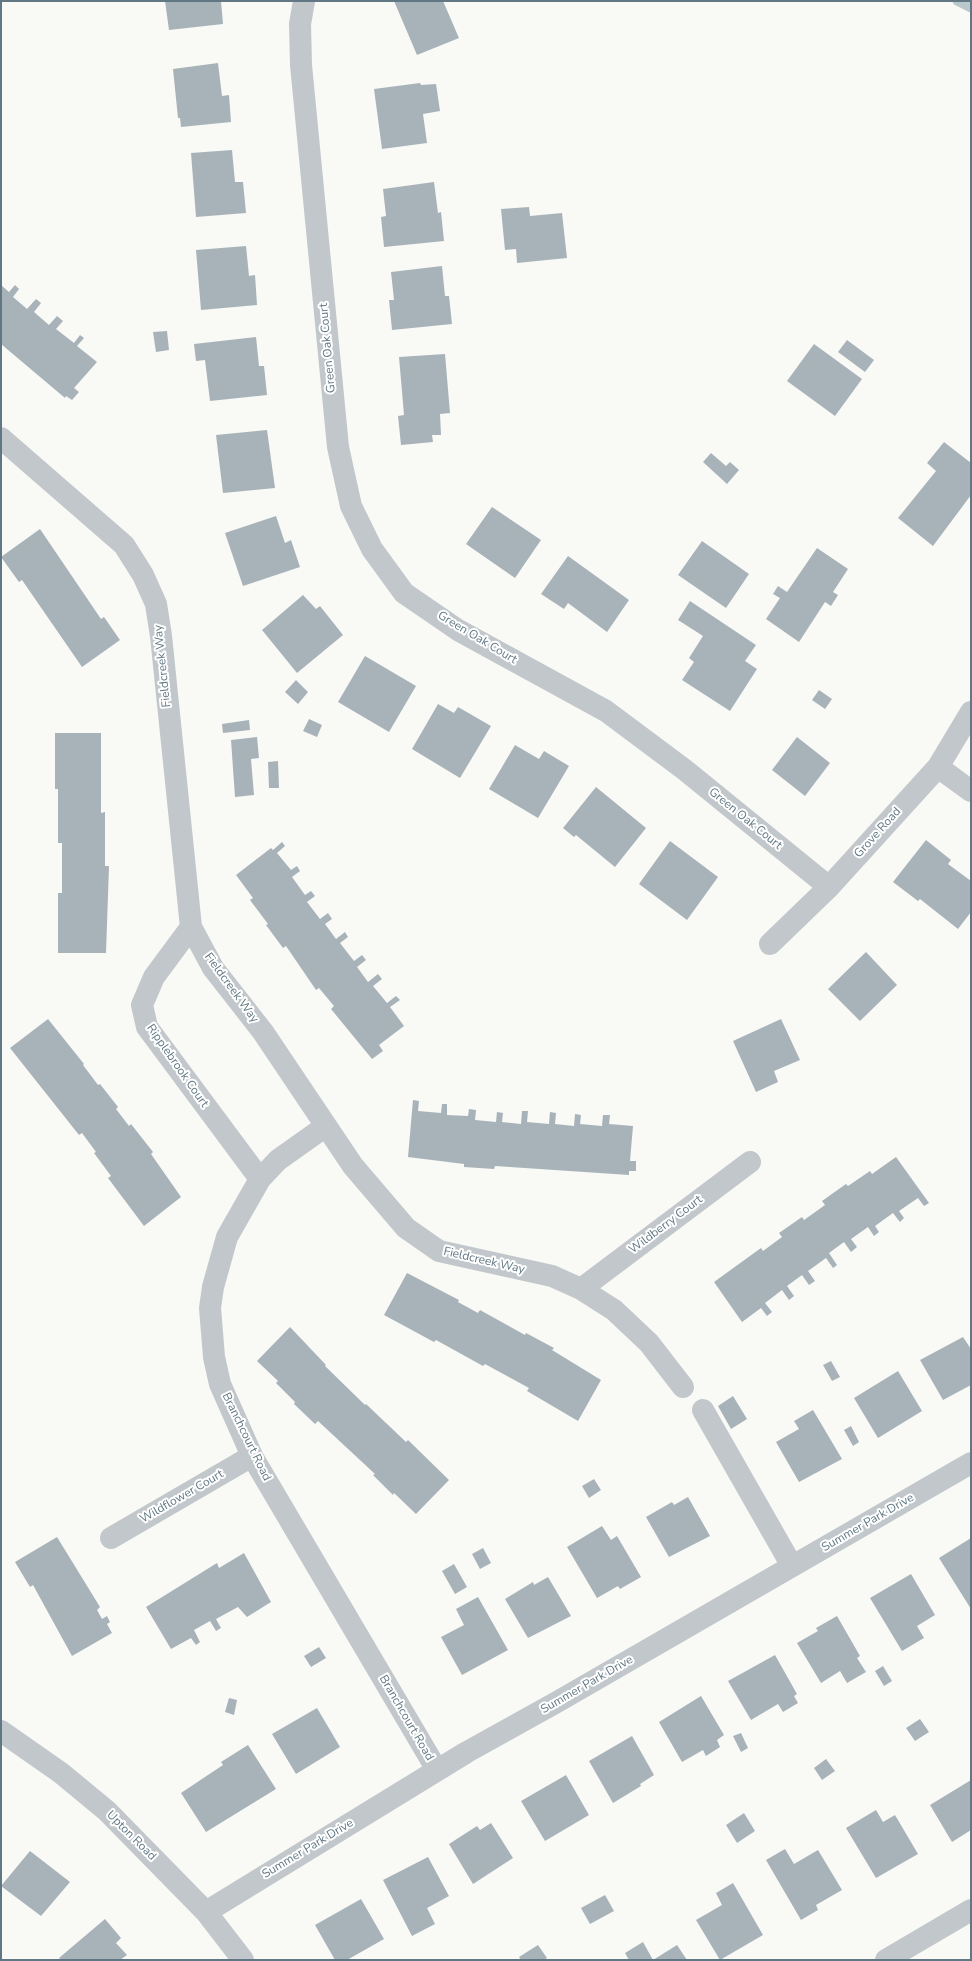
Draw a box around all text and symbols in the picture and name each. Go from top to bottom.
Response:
street label: Green Oak Court [317,302,339,394]
street label: Green Oak Court [435,609,519,667]
street label: Fieldcreek Way [152,624,174,708]
street label: Green Oak Court [705,785,785,853]
street label: Grove Road [852,805,904,861]
street label: Fieldcreek Way [201,950,261,1026]
street label: Ripplebrook Court [143,1022,211,1110]
street label: Wildberry Court [627,1193,705,1257]
street label: Fieldcreek Way [442,1245,526,1277]
street label: Branchcourt Road [218,1390,274,1484]
street label: Wildflower Court [138,1467,226,1527]
street label: Summer Park Drive [819,1491,917,1555]
street label: Summer Park Drive [538,1653,636,1717]
street label: Branchcourt Road [376,1673,436,1763]
street label: Upton Road [103,1808,159,1864]
street label: Summer Park Drive [260,1816,356,1882]

